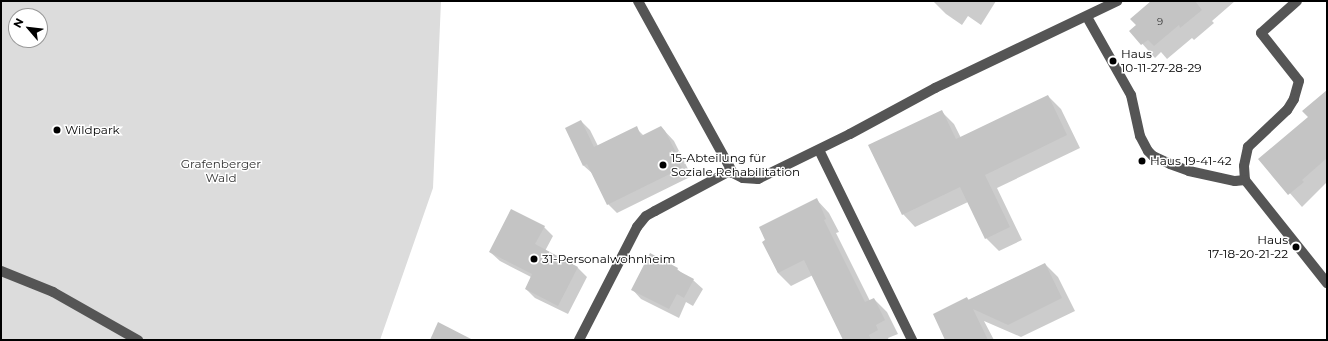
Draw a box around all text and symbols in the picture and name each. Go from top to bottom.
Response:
north arrow [8,8,48,48]
text: N [10,16,27,30]
house number: 9 [1157,16,1163,28]
place label: Haus 10-11-27-28-29 [1121,47,1202,75]
marker: Haus 10-11-27-28-29 [1108,56,1118,66]
place label: Wildpark [65,123,120,137]
marker: Wildpark [52,125,62,135]
place label: 15-Abteilung für Soziale Rehabilitation [671,151,800,179]
place label: Haus 19-41-42 [1150,154,1232,168]
marker: Haus 19-41-42 [1137,156,1147,166]
park label: Grafenberger Wald [181,157,261,185]
marker: 15-Abteilung für Soziale Rehabilitation [658,160,668,170]
place label: Haus 17-18-20-21-22 [1208,233,1288,261]
marker: Haus 17-18-20-21-22 [1291,242,1301,252]
place label: 31-Personalwohnheim [542,252,675,266]
marker: 31-Personalwohnheim [529,254,539,264]

